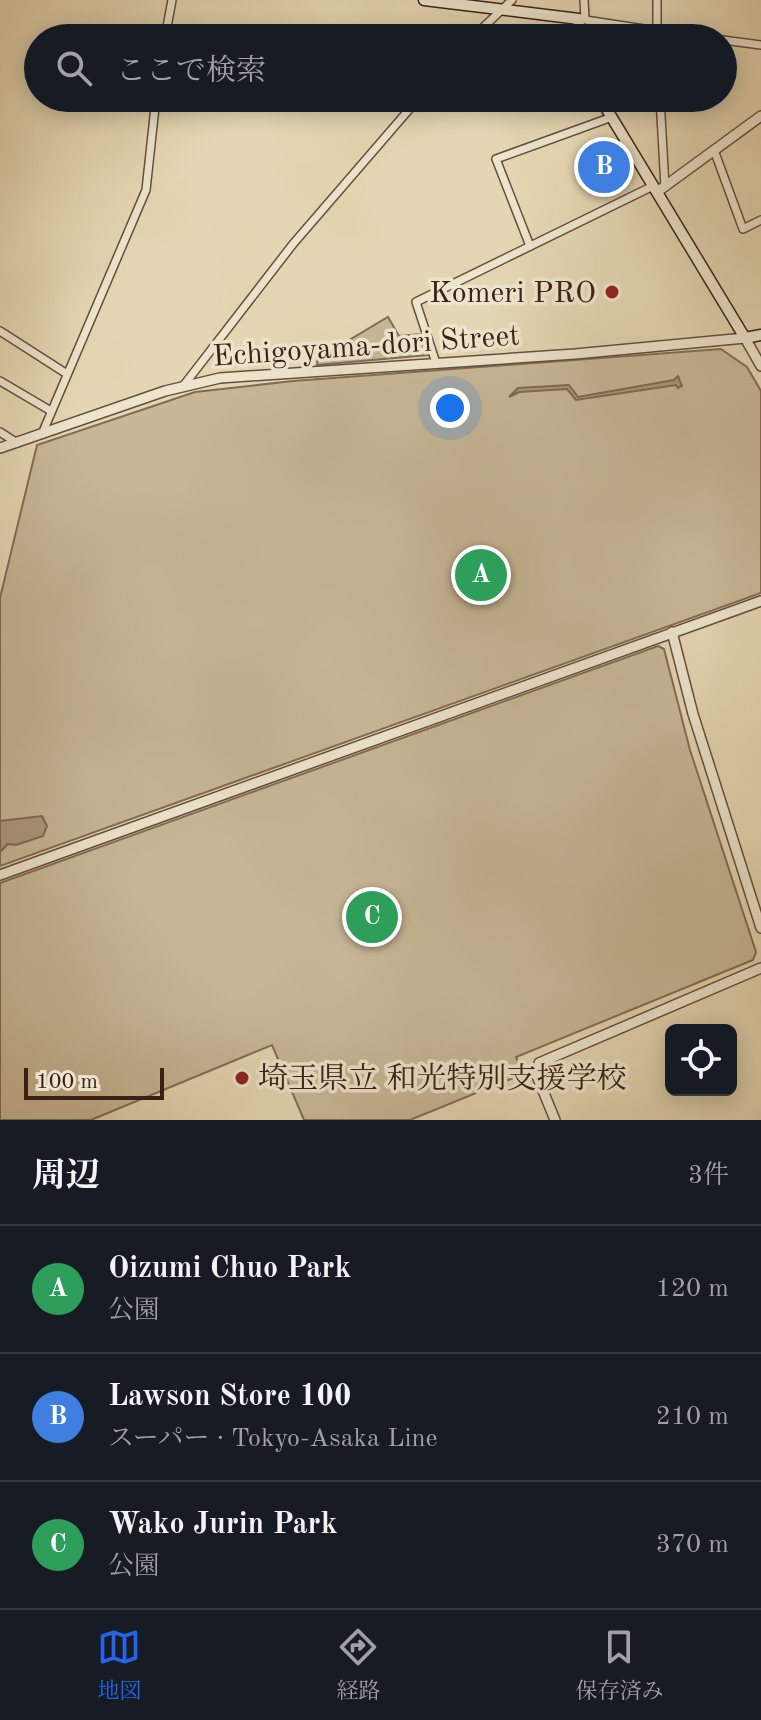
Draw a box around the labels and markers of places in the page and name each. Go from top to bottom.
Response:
pin: B [578,137,630,197]
place label: Komeri PRO [429,279,596,309]
marker: Komeri PRO [603,283,621,301]
pin: A [455,545,507,605]
pin: C [346,887,398,947]
place label: 埼玉県立 和光特別支援学校 [258,1062,626,1095]
marker: 埼玉県立 和光特別支援学校 [233,1069,251,1087]

